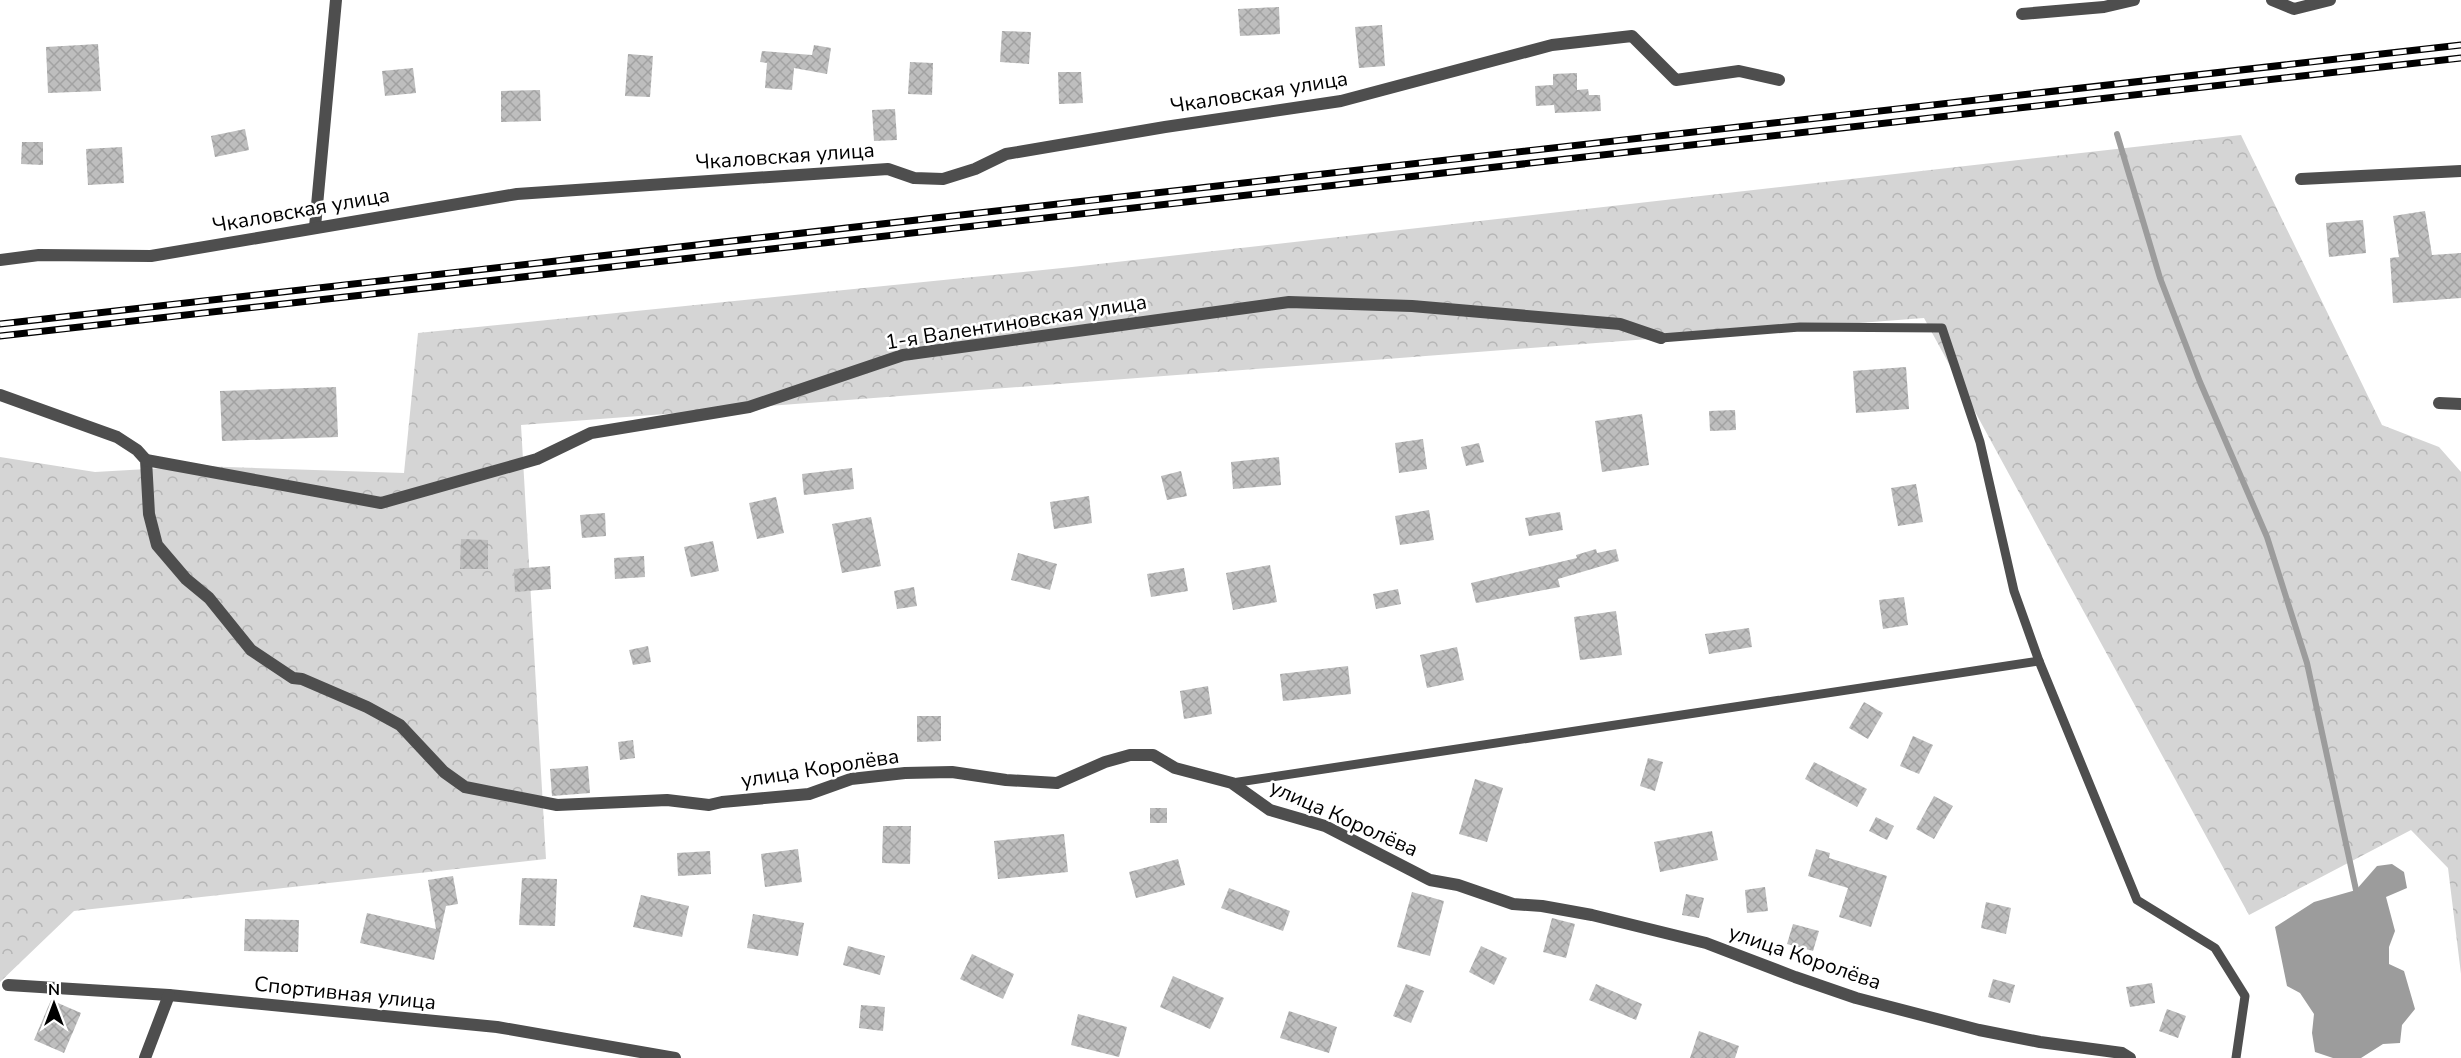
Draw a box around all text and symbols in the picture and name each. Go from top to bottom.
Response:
street label: Чкаловская улица [1168,64,1350,120]
street label: Чкаловская улица [694,136,876,176]
street label: Чкаловская улица [210,181,392,239]
street label: 1-я Валентиновская улица [883,287,1149,357]
street label: улица Королёва [739,742,901,794]
street label: улица Королёва [1265,773,1423,863]
street label: улица Королёва [1725,918,1885,996]
street label: Спортивная улица [253,970,437,1016]
north arrow [24,974,84,1034]
text: N [48,979,60,1001]

